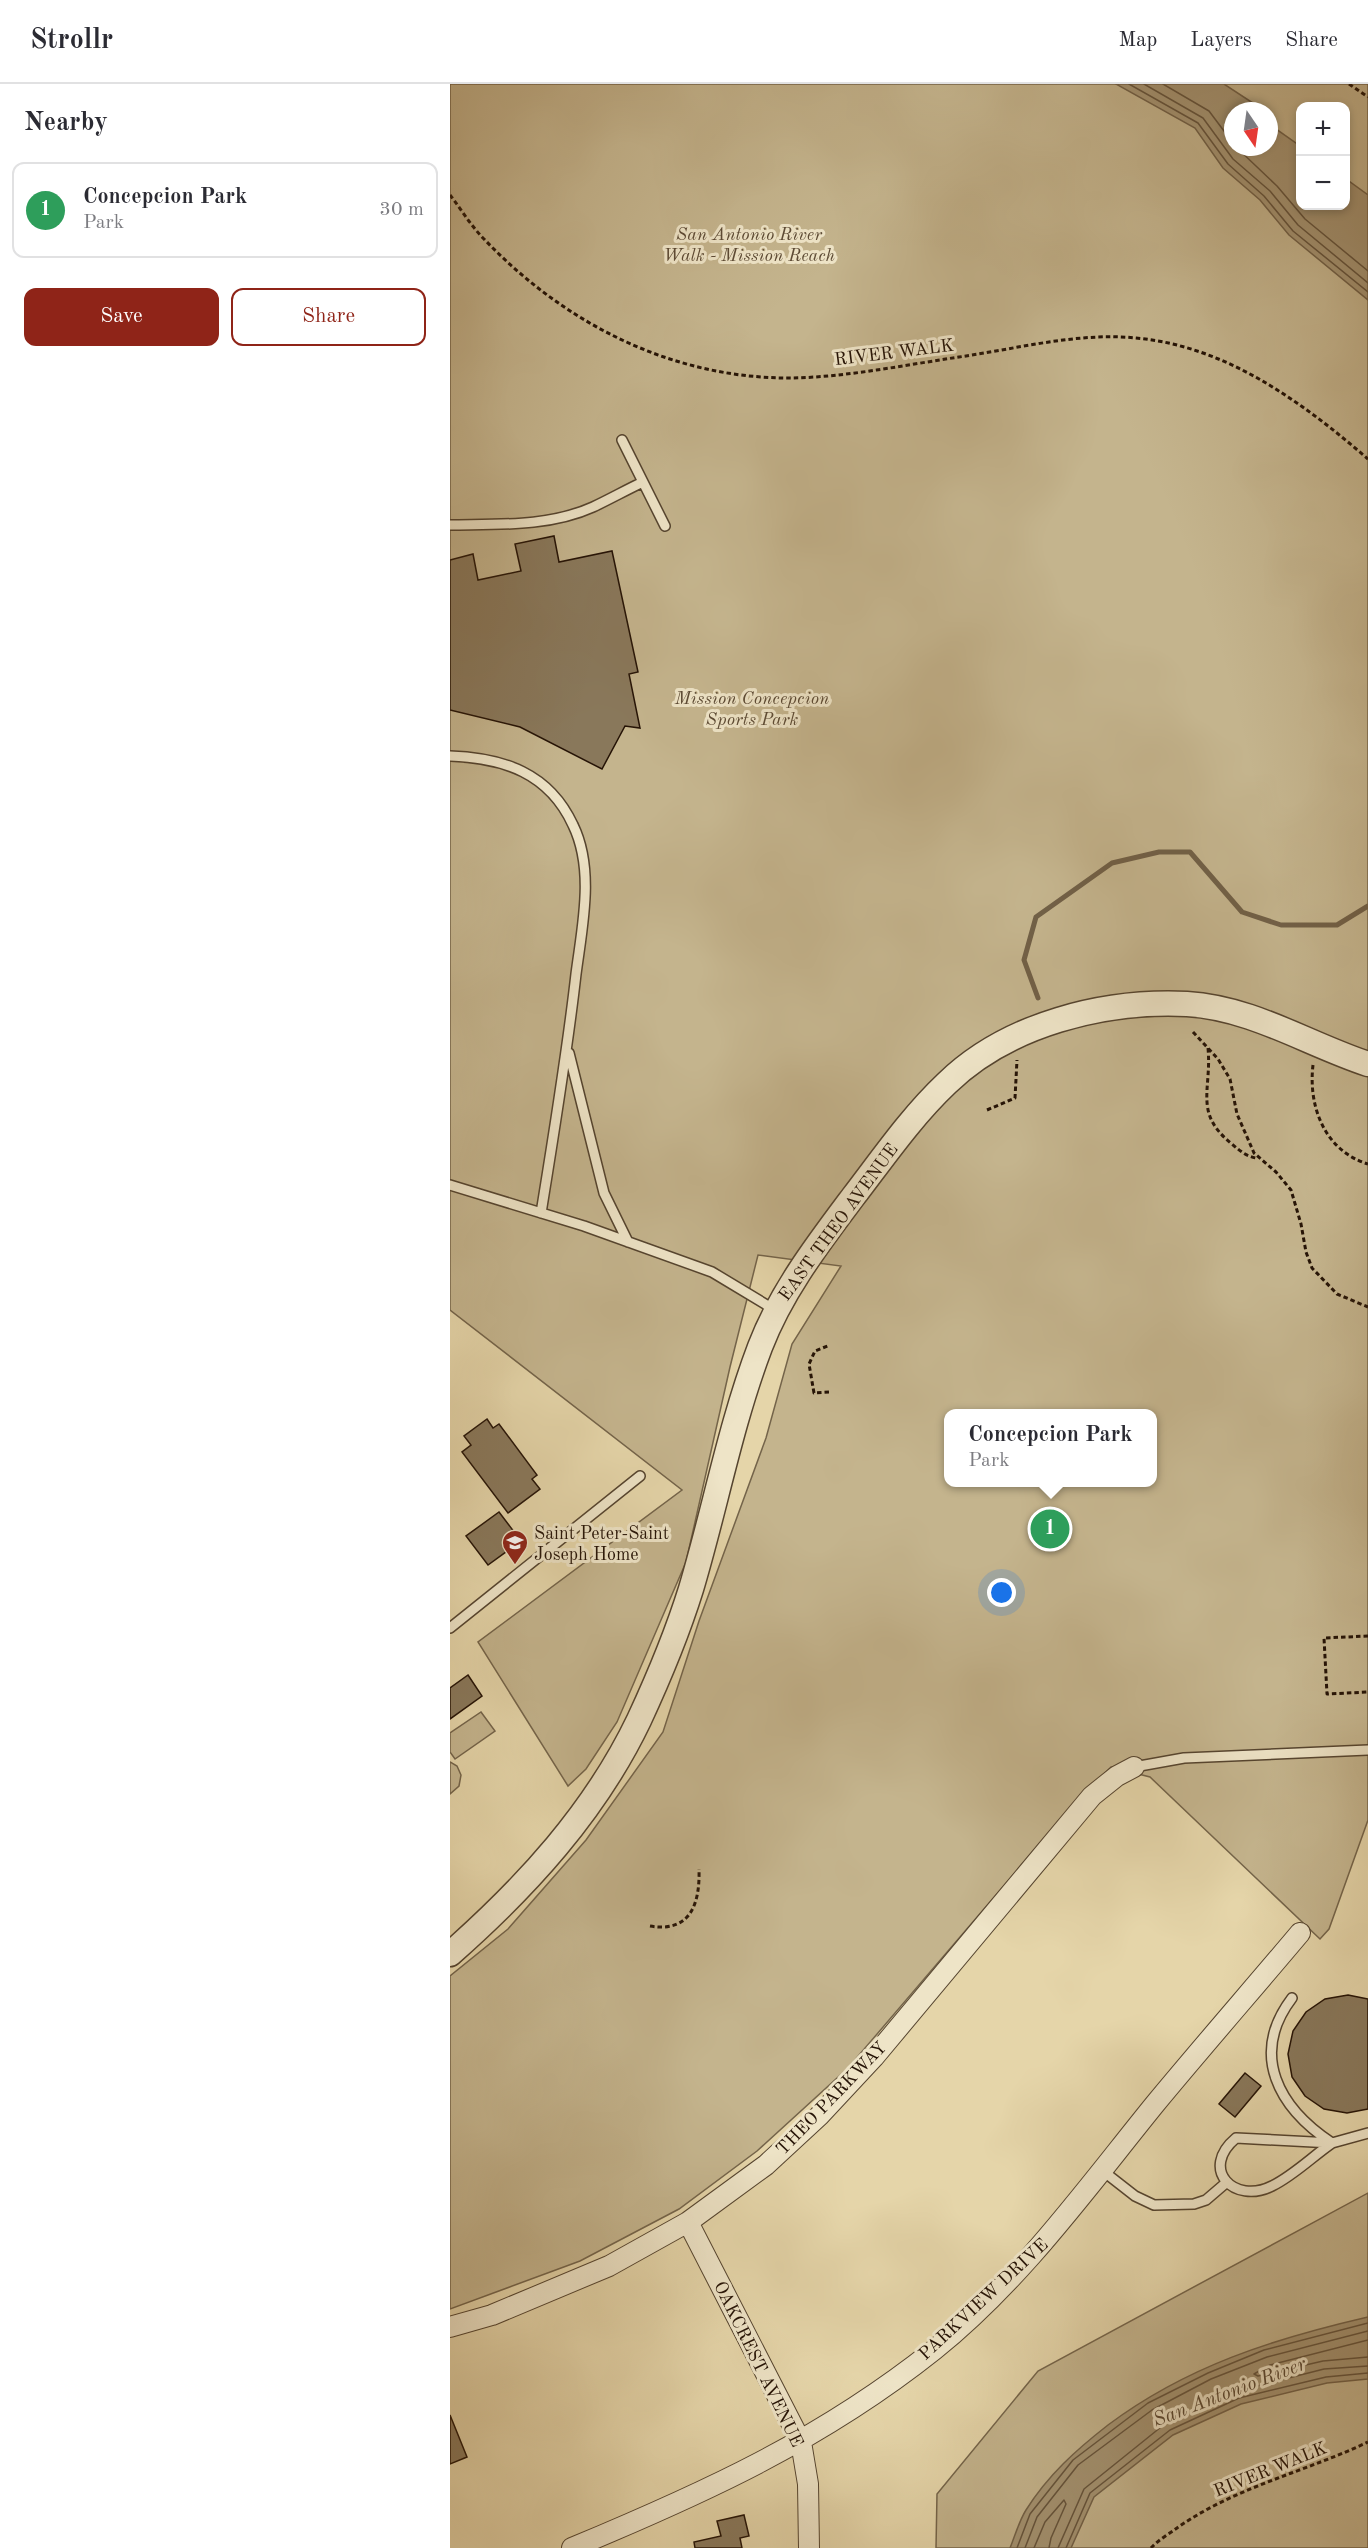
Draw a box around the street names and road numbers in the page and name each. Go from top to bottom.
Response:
street label: RIVER WALK [833,337,955,369]
street label: EAST THEO AVENUE [776,1141,902,1305]
street label: THEO PARKWAY [773,2039,890,2159]
street label: PARKVIEW DRIVE [916,2235,1052,2364]
street label: OAKCREST AVENUE [710,2279,806,2450]
street label: RIVER WALK [1211,2439,1330,2501]

